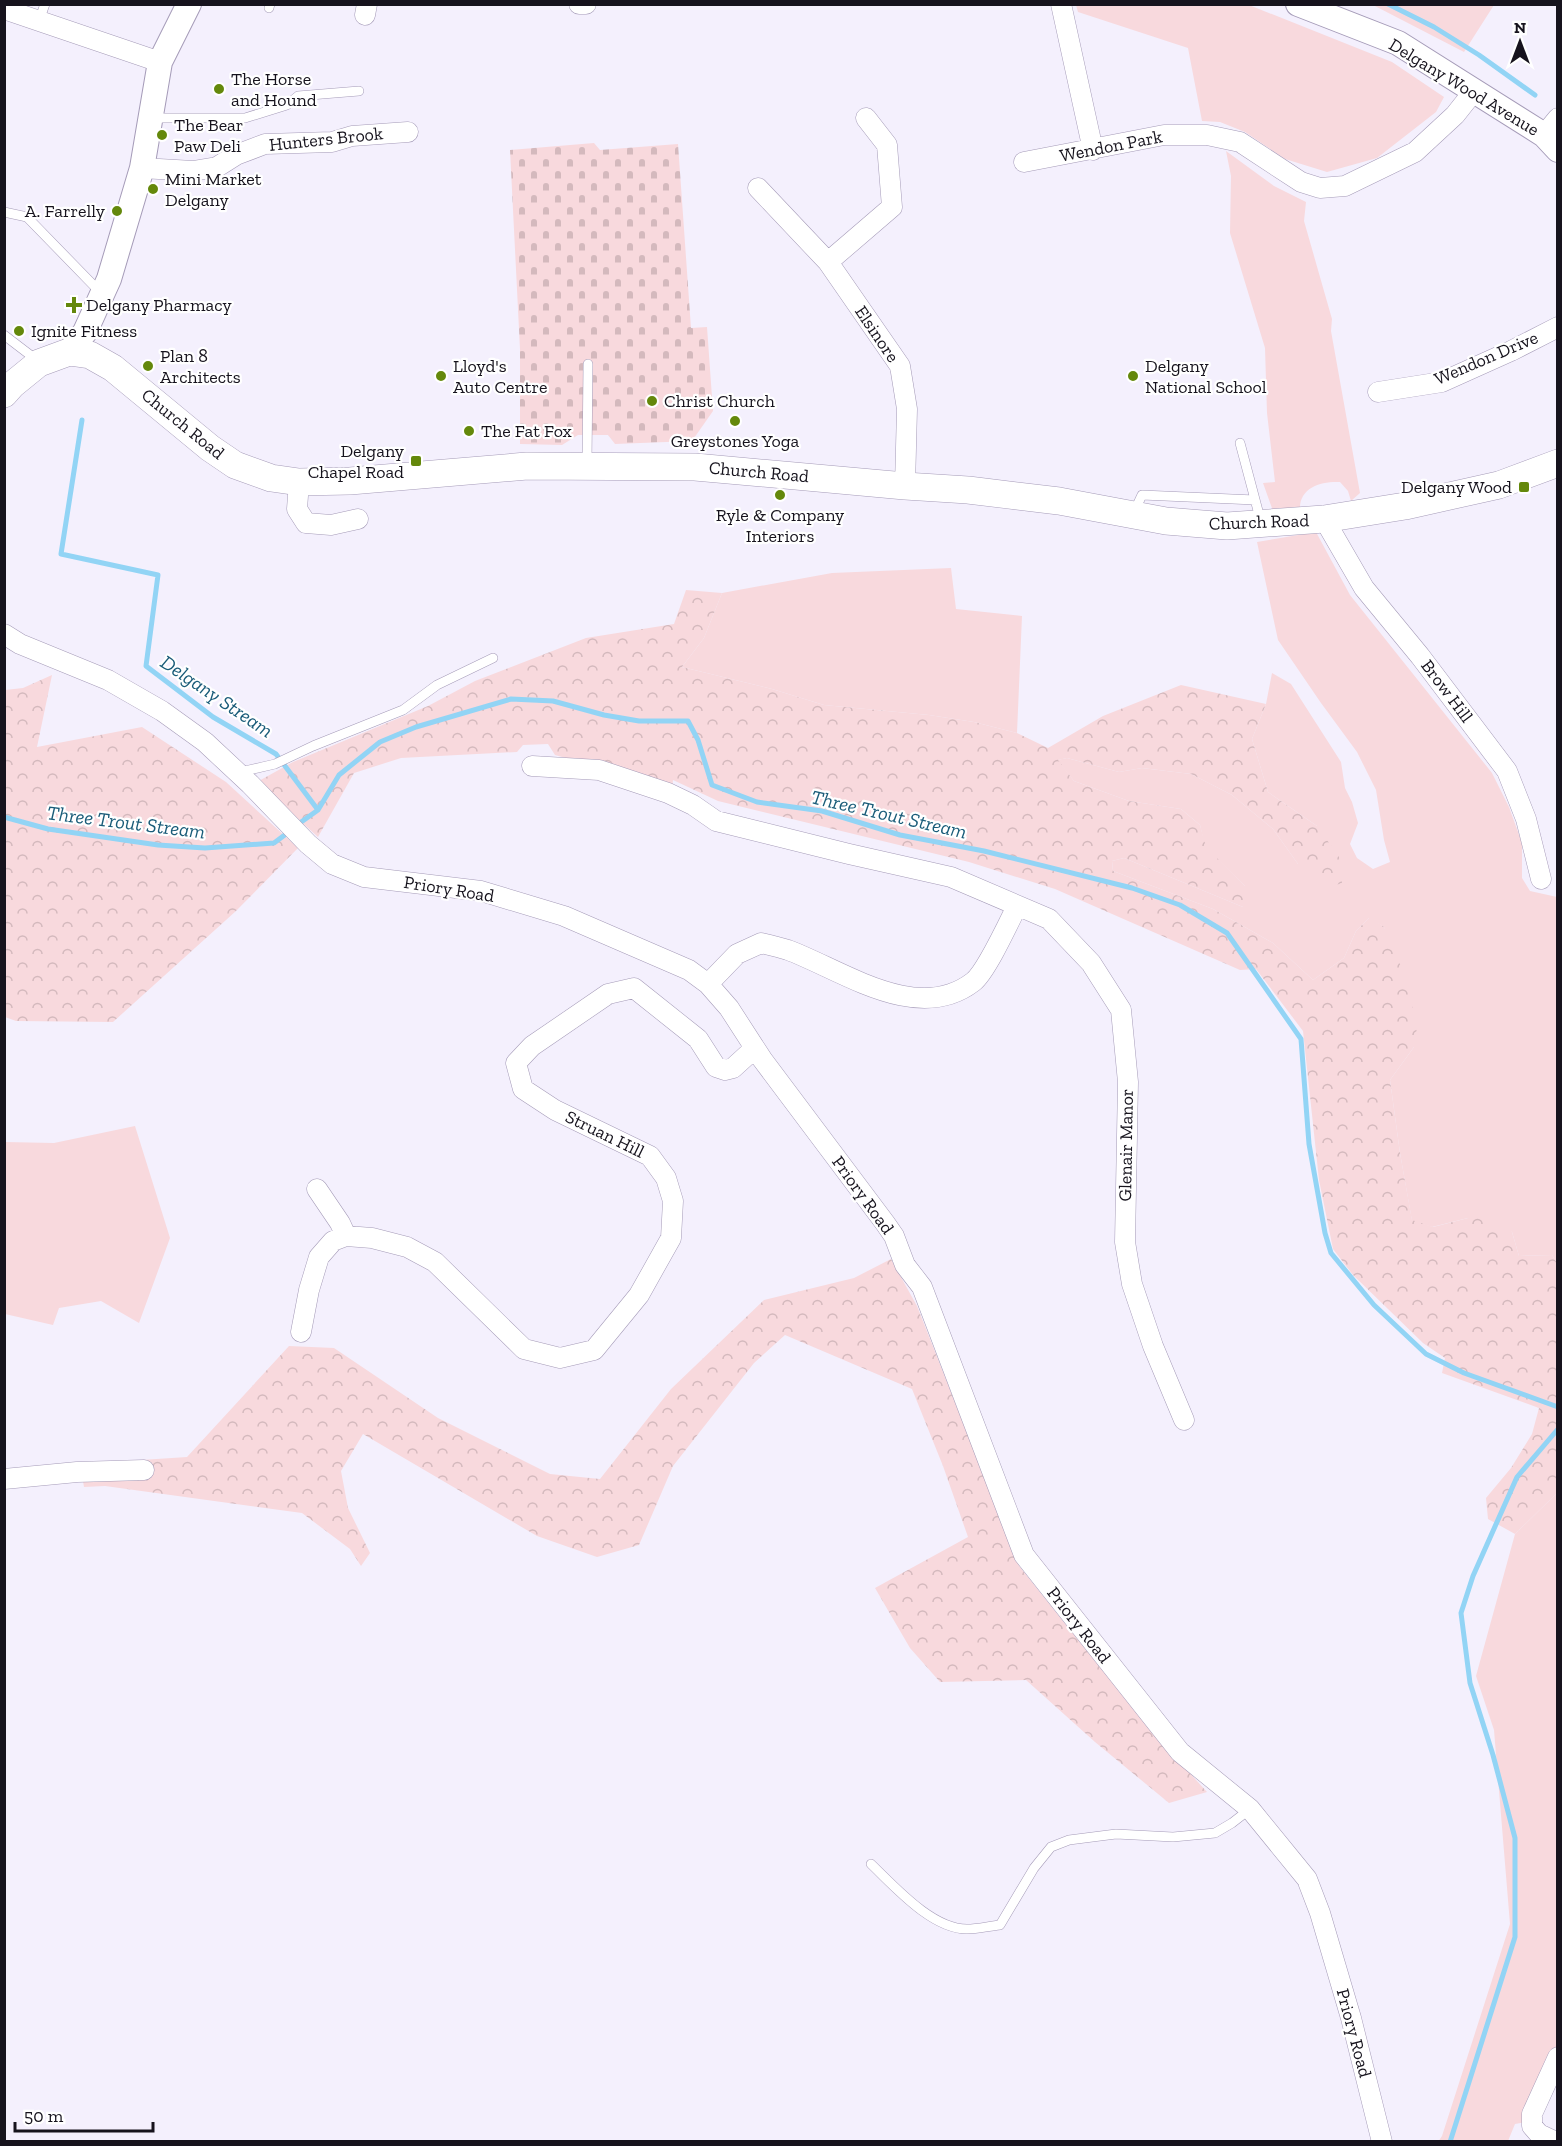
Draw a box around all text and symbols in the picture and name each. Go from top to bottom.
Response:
north arrow [1490,12,1550,72]
text: N [1514,18,1526,37]
street label: Delgany Wood Avenue [1385,33,1543,141]
place label: The Horse and Hound [231,68,317,111]
marker: The Horse and Hound [212,82,226,96]
place label: The Bear Paw Deli [174,114,243,157]
street label: Hunters Brook [268,122,385,156]
street label: Wendon Park [1058,125,1165,167]
marker: The Bear Paw Deli [155,128,169,142]
place label: Mini Market Delgany [165,168,262,211]
marker: Mini Market Delgany [146,182,160,196]
place label: A. Farrelly [25,200,106,222]
marker: A. Farrelly [110,204,124,218]
place label: Delgany Pharmacy [86,294,232,316]
marker: Delgany Pharmacy [67,298,81,312]
street label: Elsinore [850,301,904,367]
place label: Ignite Fitness [31,320,137,342]
marker: Ignite Fitness [12,324,26,338]
street label: Wendon Drive [1431,326,1541,390]
place label: Plan 8 Architects [160,345,241,388]
place label: Lloyd's Auto Centre [453,355,548,398]
place label: Delgany National School [1145,355,1267,398]
marker: Plan 8 Architects [141,359,155,373]
marker: Lloyd's Auto Centre [434,369,448,383]
marker: Delgany National School [1126,369,1140,383]
street label: Church Road [137,384,229,464]
place label: Christ Church [664,390,775,412]
marker: Christ Church [645,394,659,408]
marker: Greystones Yoga [728,414,742,428]
place label: The Fat Fox [481,420,572,442]
marker: The Fat Fox [462,424,476,438]
place label: Greystones Yoga [671,430,800,452]
place label: Delgany Chapel Road [308,440,405,483]
marker: Delgany Chapel Road [409,454,423,468]
street label: Church Road [708,457,810,487]
place label: Delgany Wood [1401,476,1512,498]
marker: Delgany Wood [1517,480,1531,494]
marker: Ryle & Company Interiors [773,488,787,502]
place label: Ryle & Company Interiors [716,504,845,547]
street label: Church Road [1208,509,1310,535]
water label: Delgany Stream [156,650,278,742]
street label: Brow Hill [1416,655,1478,727]
water label: Three Trout Stream [809,784,969,844]
water label: Three Trout Stream [46,800,207,844]
street label: Priory Road [402,871,496,907]
street label: Glenair Manor [1114,1089,1138,1201]
street label: Struan Hill [562,1105,648,1163]
street label: Priory Road [827,1152,899,1238]
street label: Priory Road [1042,1582,1116,1668]
street label: Priory Road [1332,1986,1376,2080]
scale bar [15,2095,153,2133]
text: 50 m [24,2105,64,2127]

